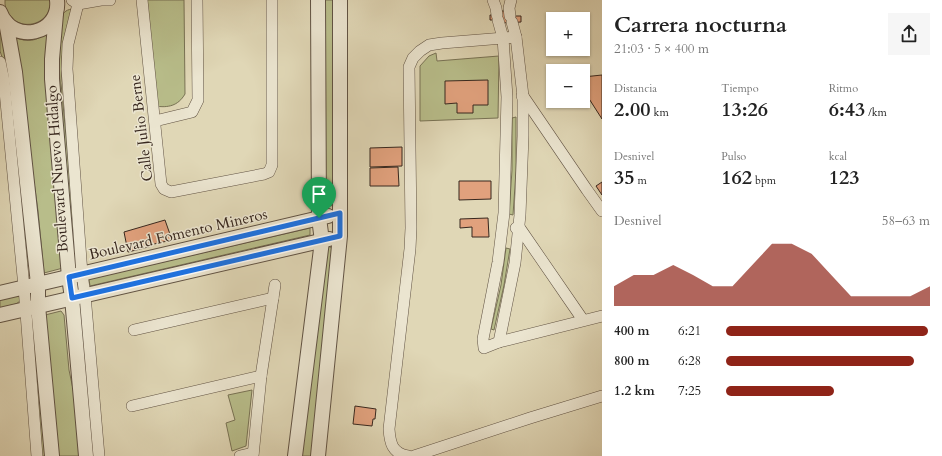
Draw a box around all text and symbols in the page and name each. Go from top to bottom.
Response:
text: Carrera nocturna [614,10,787,40]
map controls [546,12,590,108]
button: + [546,12,590,56]
button: share [888,13,930,55]
text: 21:03 · 5 × 400 m [614,40,709,58]
button: − [546,64,590,108]
street label: Calle Julio Berne [124,73,157,183]
text: Distancia [614,81,657,96]
text: Tiempo [721,81,759,96]
text: Ritmo [829,81,858,96]
street label: Boulevard Nuevo Hidalgo [41,85,73,253]
text: 2.00 [614,96,651,123]
text: 13:26 [721,96,768,123]
text: 6:43 [829,96,865,123]
text: km [651,105,669,120]
text: /km [865,105,887,120]
text: Desnivel [614,149,654,164]
text: Pulso [721,149,746,164]
text: kcal [829,149,847,164]
text: 35 [614,164,635,191]
text: 162 [721,164,752,191]
text: 123 [829,164,859,191]
text: m [635,173,647,188]
text: bpm [752,173,776,188]
pin [302,177,336,218]
icon: arrive [308,183,330,205]
street label: Boulevard Fomento Mineros [87,204,269,264]
text: Desnivel [614,212,662,230]
text: 58–63 m [882,212,930,230]
text: 400 m [614,322,649,340]
text: 6:21 [678,322,701,340]
text: 800 m [614,352,649,370]
text: 6:28 [678,352,701,370]
text: 1.2 km [614,382,655,400]
text: 7:25 [678,382,701,400]

